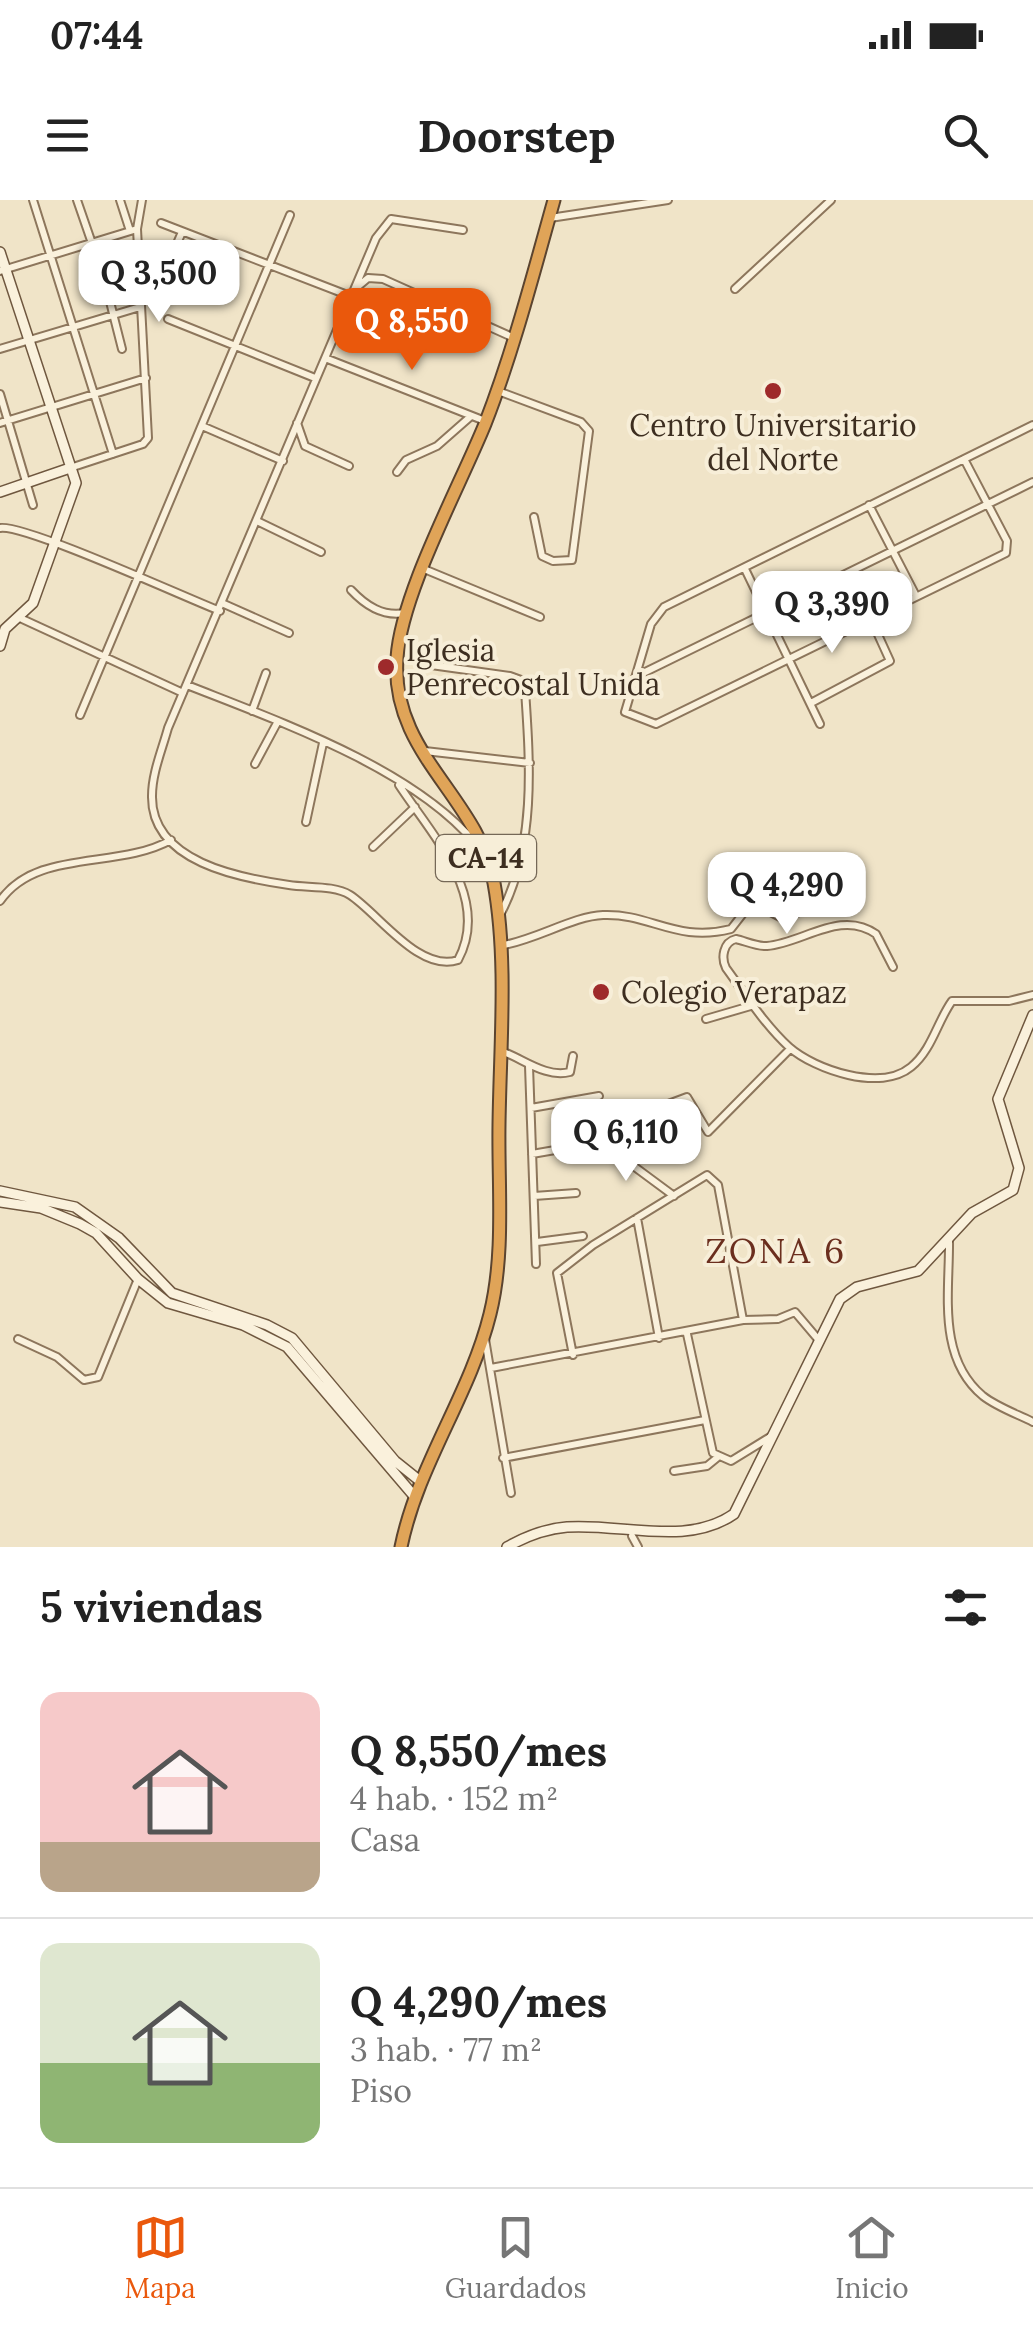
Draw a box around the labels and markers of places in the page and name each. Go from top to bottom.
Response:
pin: Q 3,500 [67,240,251,325]
pin: Q 8,550 [320,288,504,373]
marker: Centro Universitario del Norte [762,380,784,402]
place label: Centro Universitario del Norte [629,406,917,478]
pin: Q 3,390 [740,571,924,656]
place label: Iglesia Penrecostal Unida [406,631,660,703]
marker: Iglesia Penrecostal Unida [375,656,397,678]
pin: Q 4,290 [695,852,879,937]
place label: Colegio Verapaz [621,973,847,1012]
marker: Colegio Verapaz [590,981,612,1003]
pin: Q 6,110 [534,1099,718,1184]

